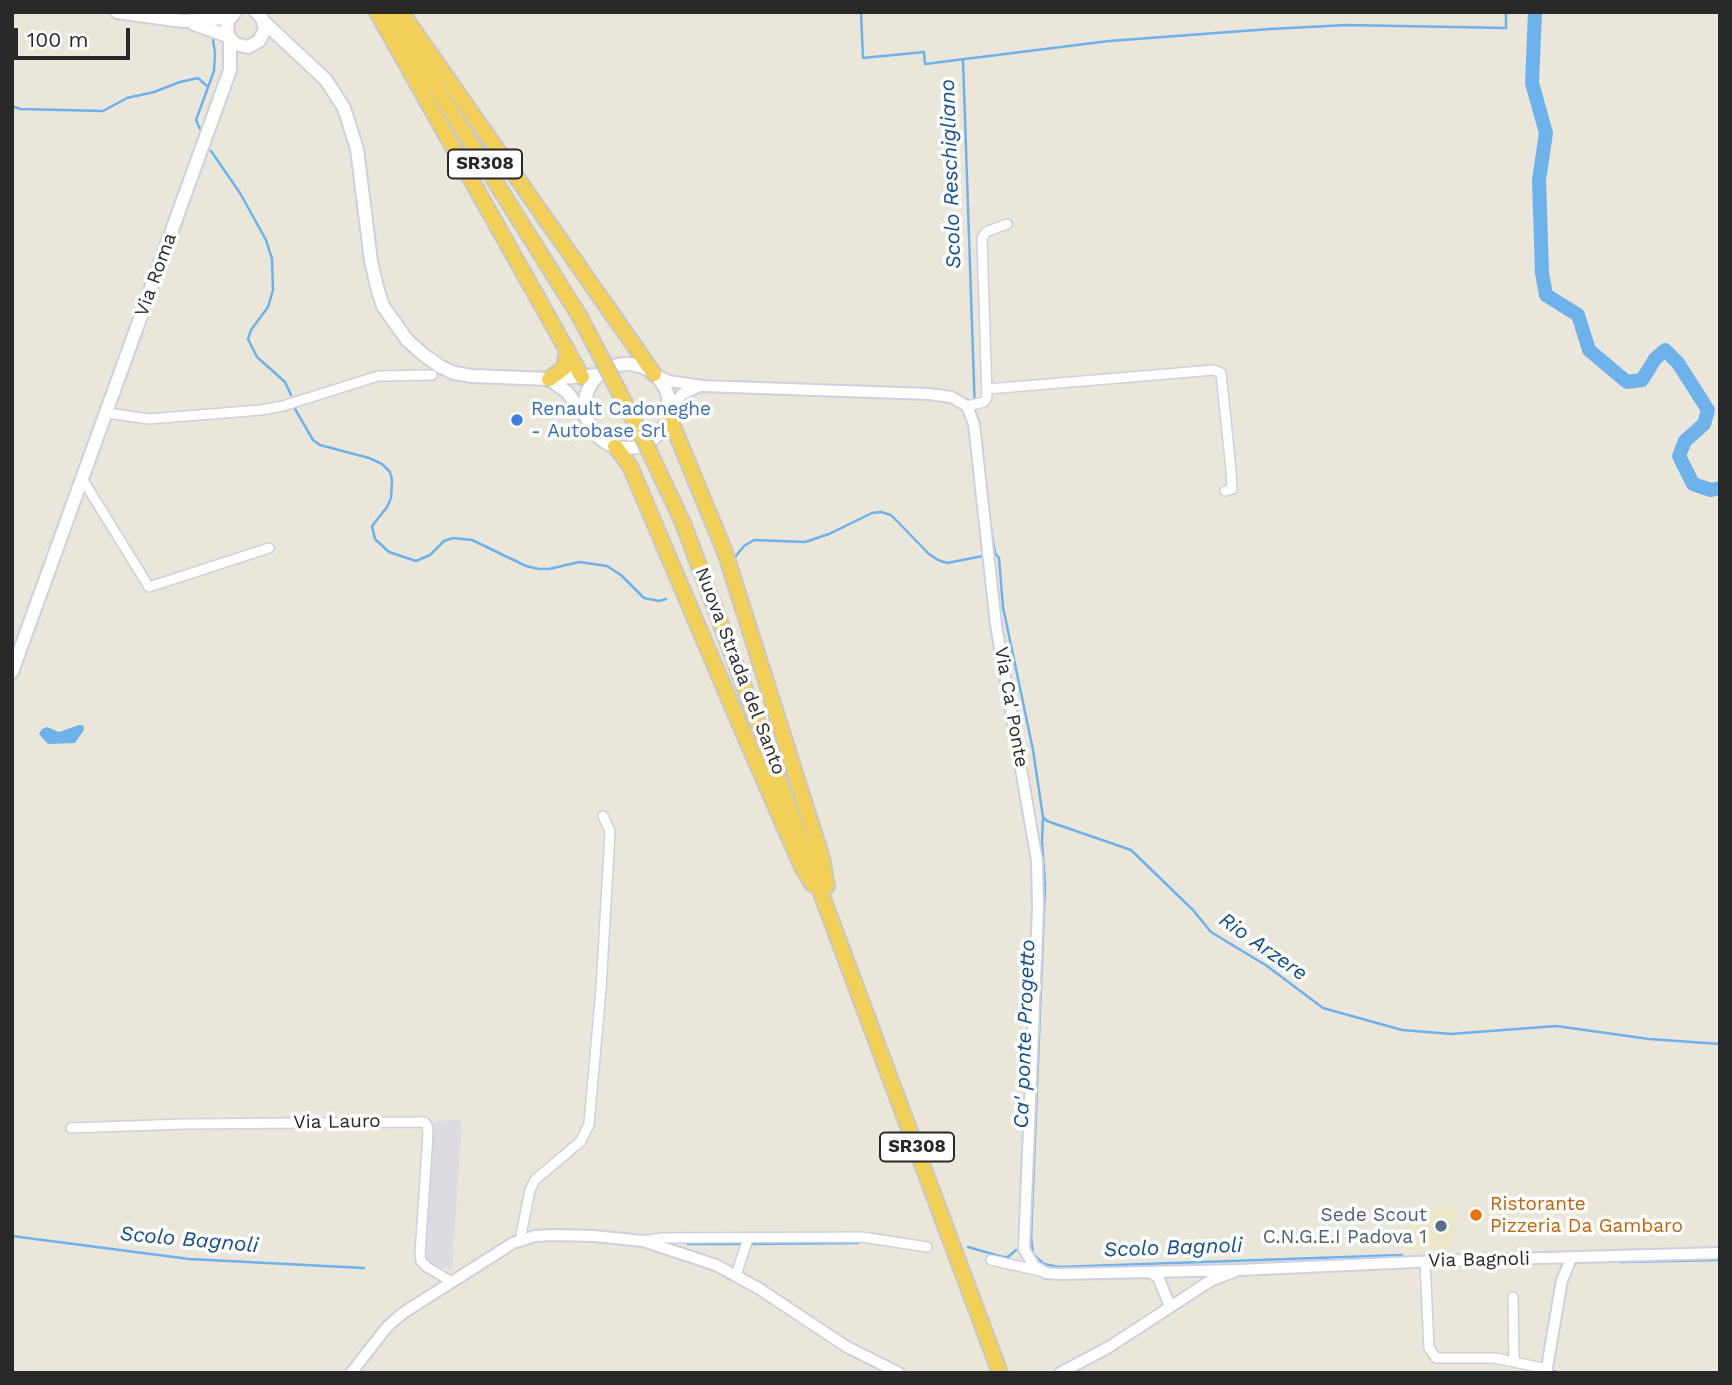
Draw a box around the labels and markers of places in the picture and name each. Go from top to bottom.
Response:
place label: Renault Cadoneghe - Autobase Srl [531,398,711,442]
marker: Renault Cadoneghe - Autobase Srl [509,412,525,428]
place label: Ristorante Pizzeria Da Gambaro [1490,1193,1683,1237]
place label: Sede Scout C.N.G.E.I Padova 1 [1263,1204,1427,1248]
marker: Ristorante Pizzeria Da Gambaro [1468,1207,1484,1223]
marker: Sede Scout C.N.G.E.I Padova 1 [1433,1218,1449,1234]

